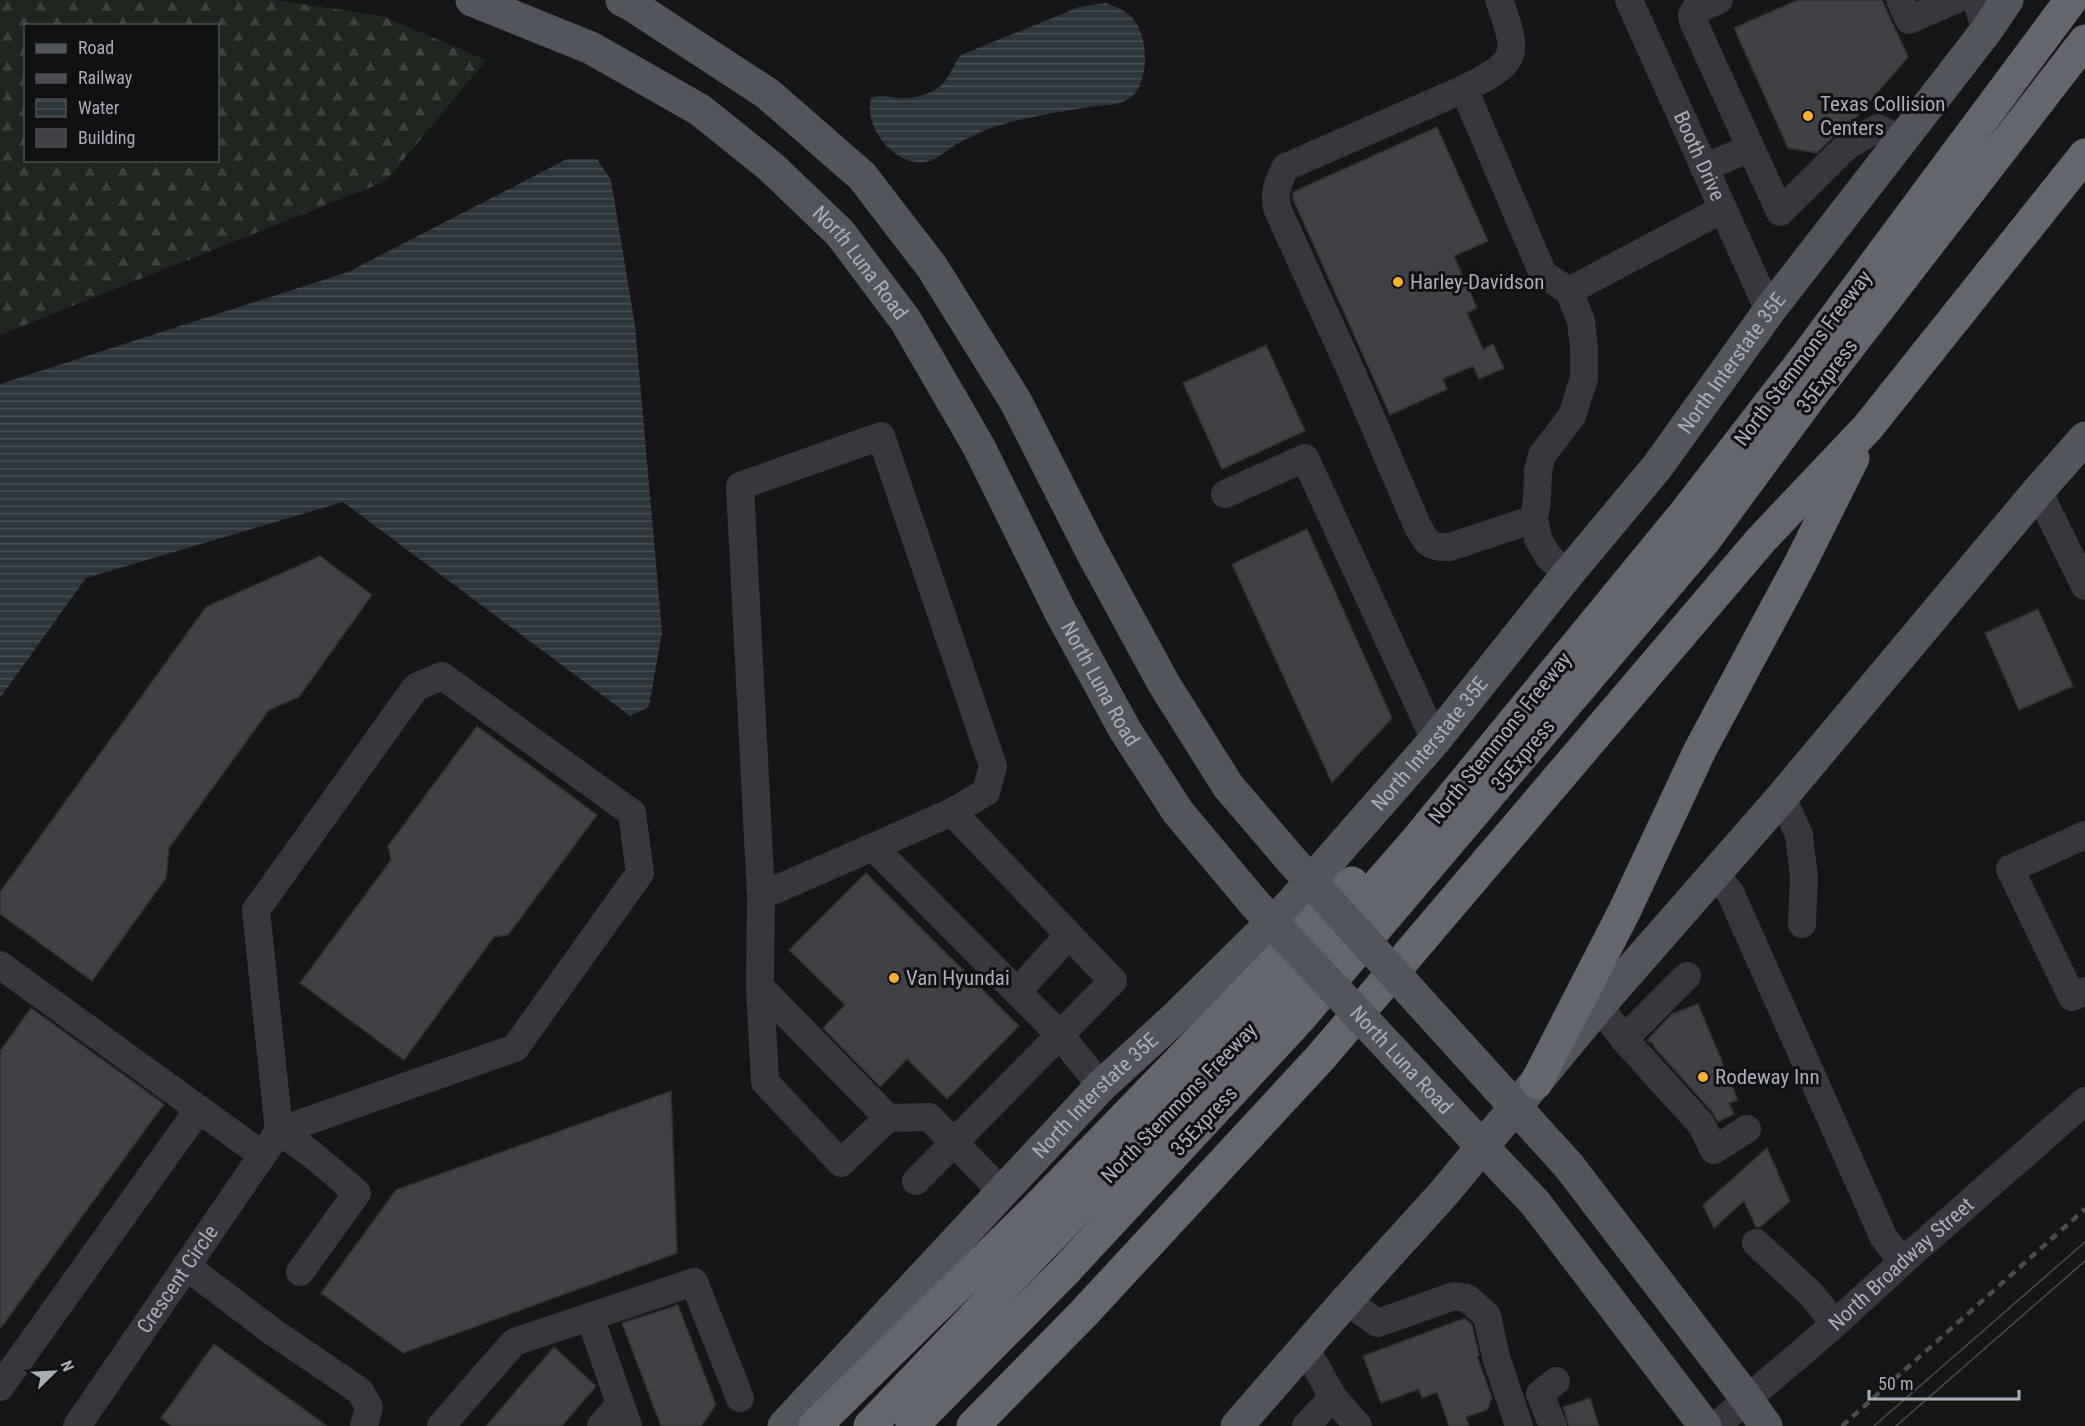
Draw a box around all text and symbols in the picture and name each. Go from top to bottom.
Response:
legend [24,24,219,162]
text: Road [78,37,114,58]
text: Railway [78,67,133,88]
place label: Texas Collision Centers [1820,92,1945,140]
text: Water [78,97,120,118]
street label: Booth Drive [1669,107,1730,205]
marker: Texas Collision Centers [1801,109,1815,123]
text: Building [78,127,135,148]
street label: North Luna Road [807,201,913,324]
street label: North Stemmons Freeway [1729,265,1877,450]
place label: Harley-Davidson [1410,270,1544,294]
marker: Harley-Davidson [1391,275,1405,289]
street label: North Interstate 35E [1673,288,1790,438]
street label: 35Express [1792,334,1862,418]
street label: North Luna Road [1056,617,1144,751]
street label: North Stemmons Freeway [1424,647,1577,828]
street label: North Interstate 35E [1367,672,1493,816]
street label: 35Express [1486,714,1560,796]
place label: Van Hyundai [906,966,1010,990]
marker: Van Hyundai [887,971,901,985]
street label: North Luna Road [1345,1001,1457,1119]
street label: North Stemmons Freeway [1096,1018,1262,1188]
street label: North Interstate 35E [1028,1028,1163,1163]
place label: Rodeway Inn [1715,1065,1820,1089]
marker: Rodeway Inn [1696,1070,1710,1084]
street label: 35Express [1166,1081,1242,1161]
street label: North Broadway Street [1824,1193,1979,1336]
street label: Crescent Circle [132,1220,223,1338]
north arrow [24,1342,84,1402]
text: N [57,1358,78,1374]
scale bar [1869,1363,2019,1401]
text: 50 m [1878,1373,1913,1394]

